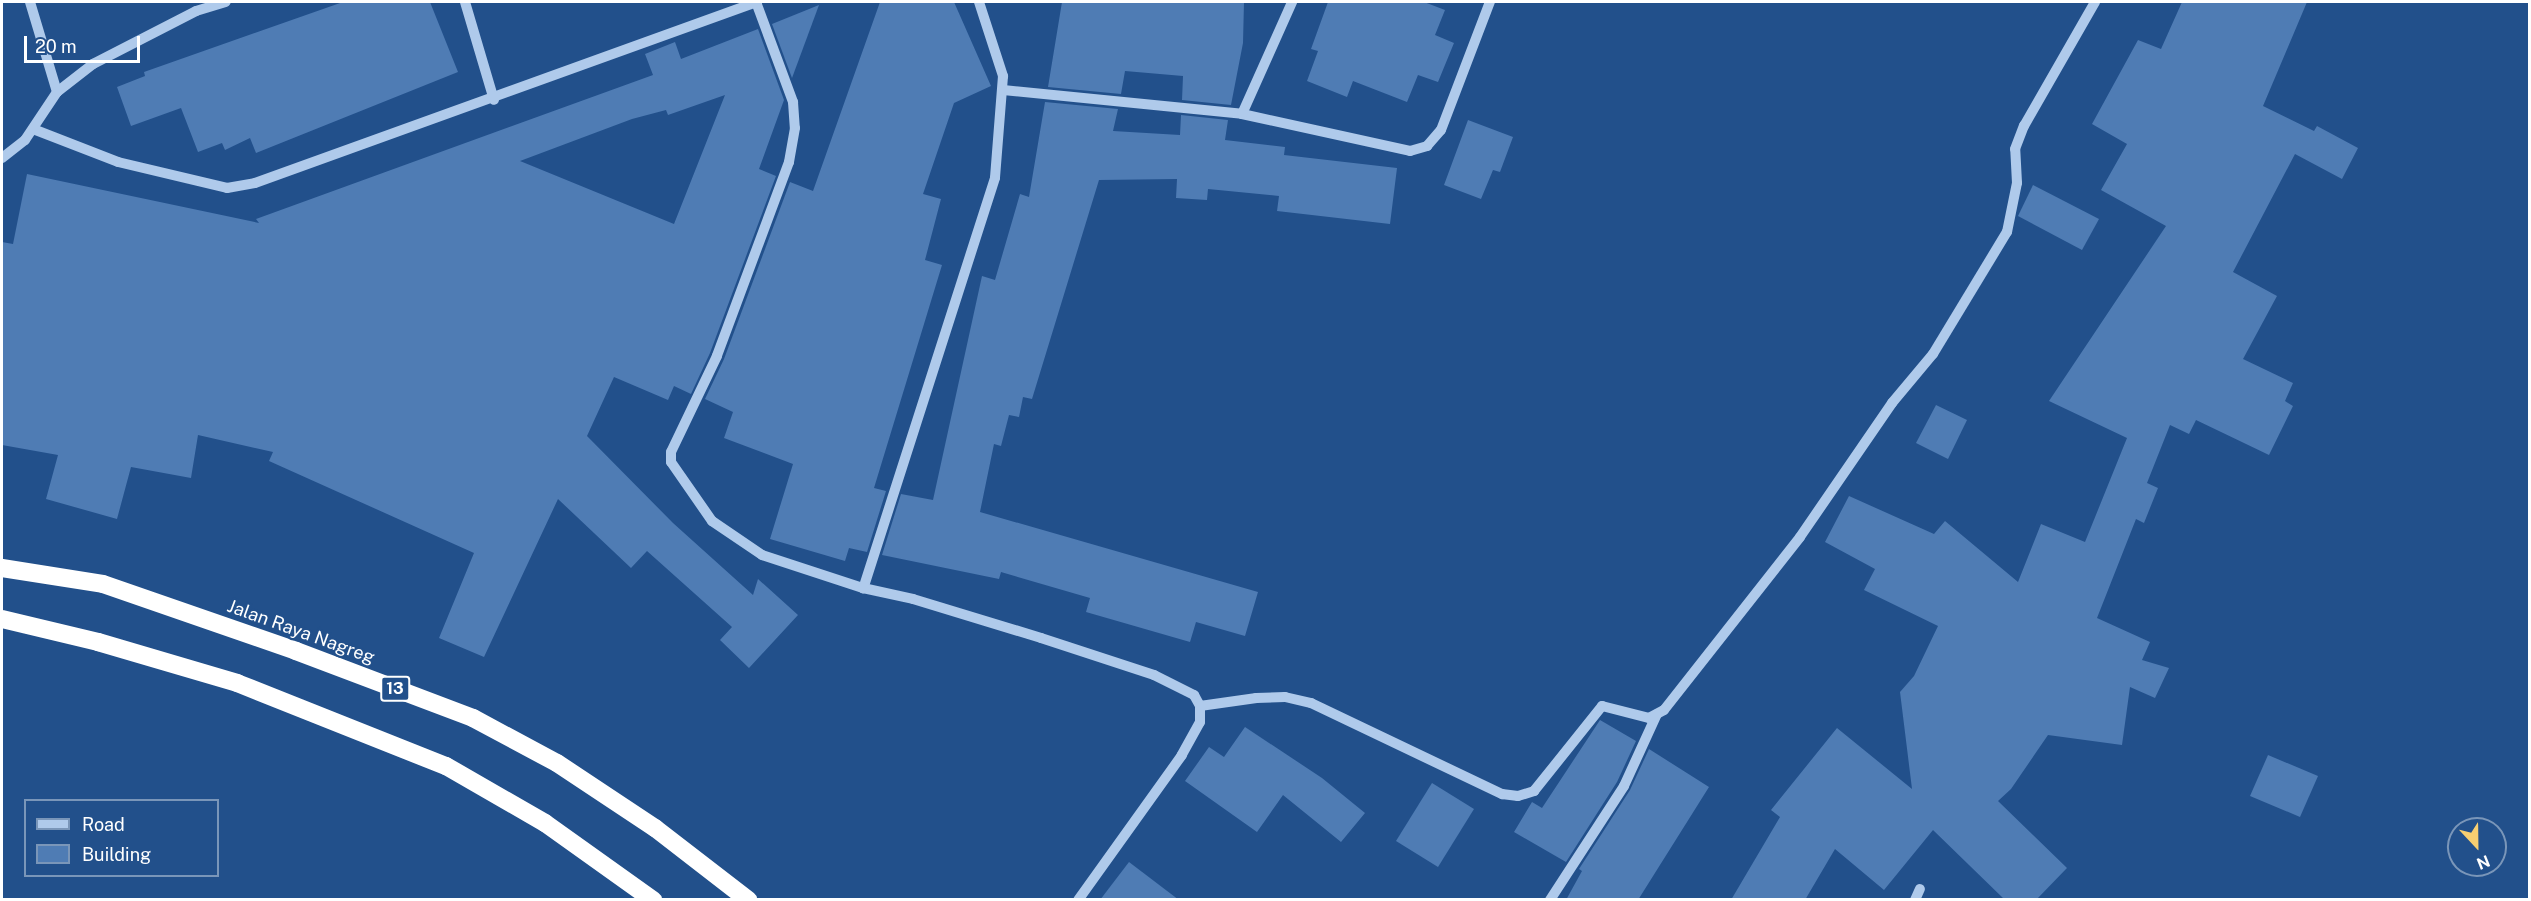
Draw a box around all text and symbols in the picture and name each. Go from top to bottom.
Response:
scale bar [27,24,142,62]
text: 20 m [35,36,77,57]
street label: Jalan Raya Nagreg [224,595,378,669]
road number: 13 [380,676,410,702]
legend [24,799,219,877]
text: Road [82,814,125,835]
north arrow [2447,817,2507,877]
text: Building [82,844,151,865]
text: N [2474,851,2493,873]

